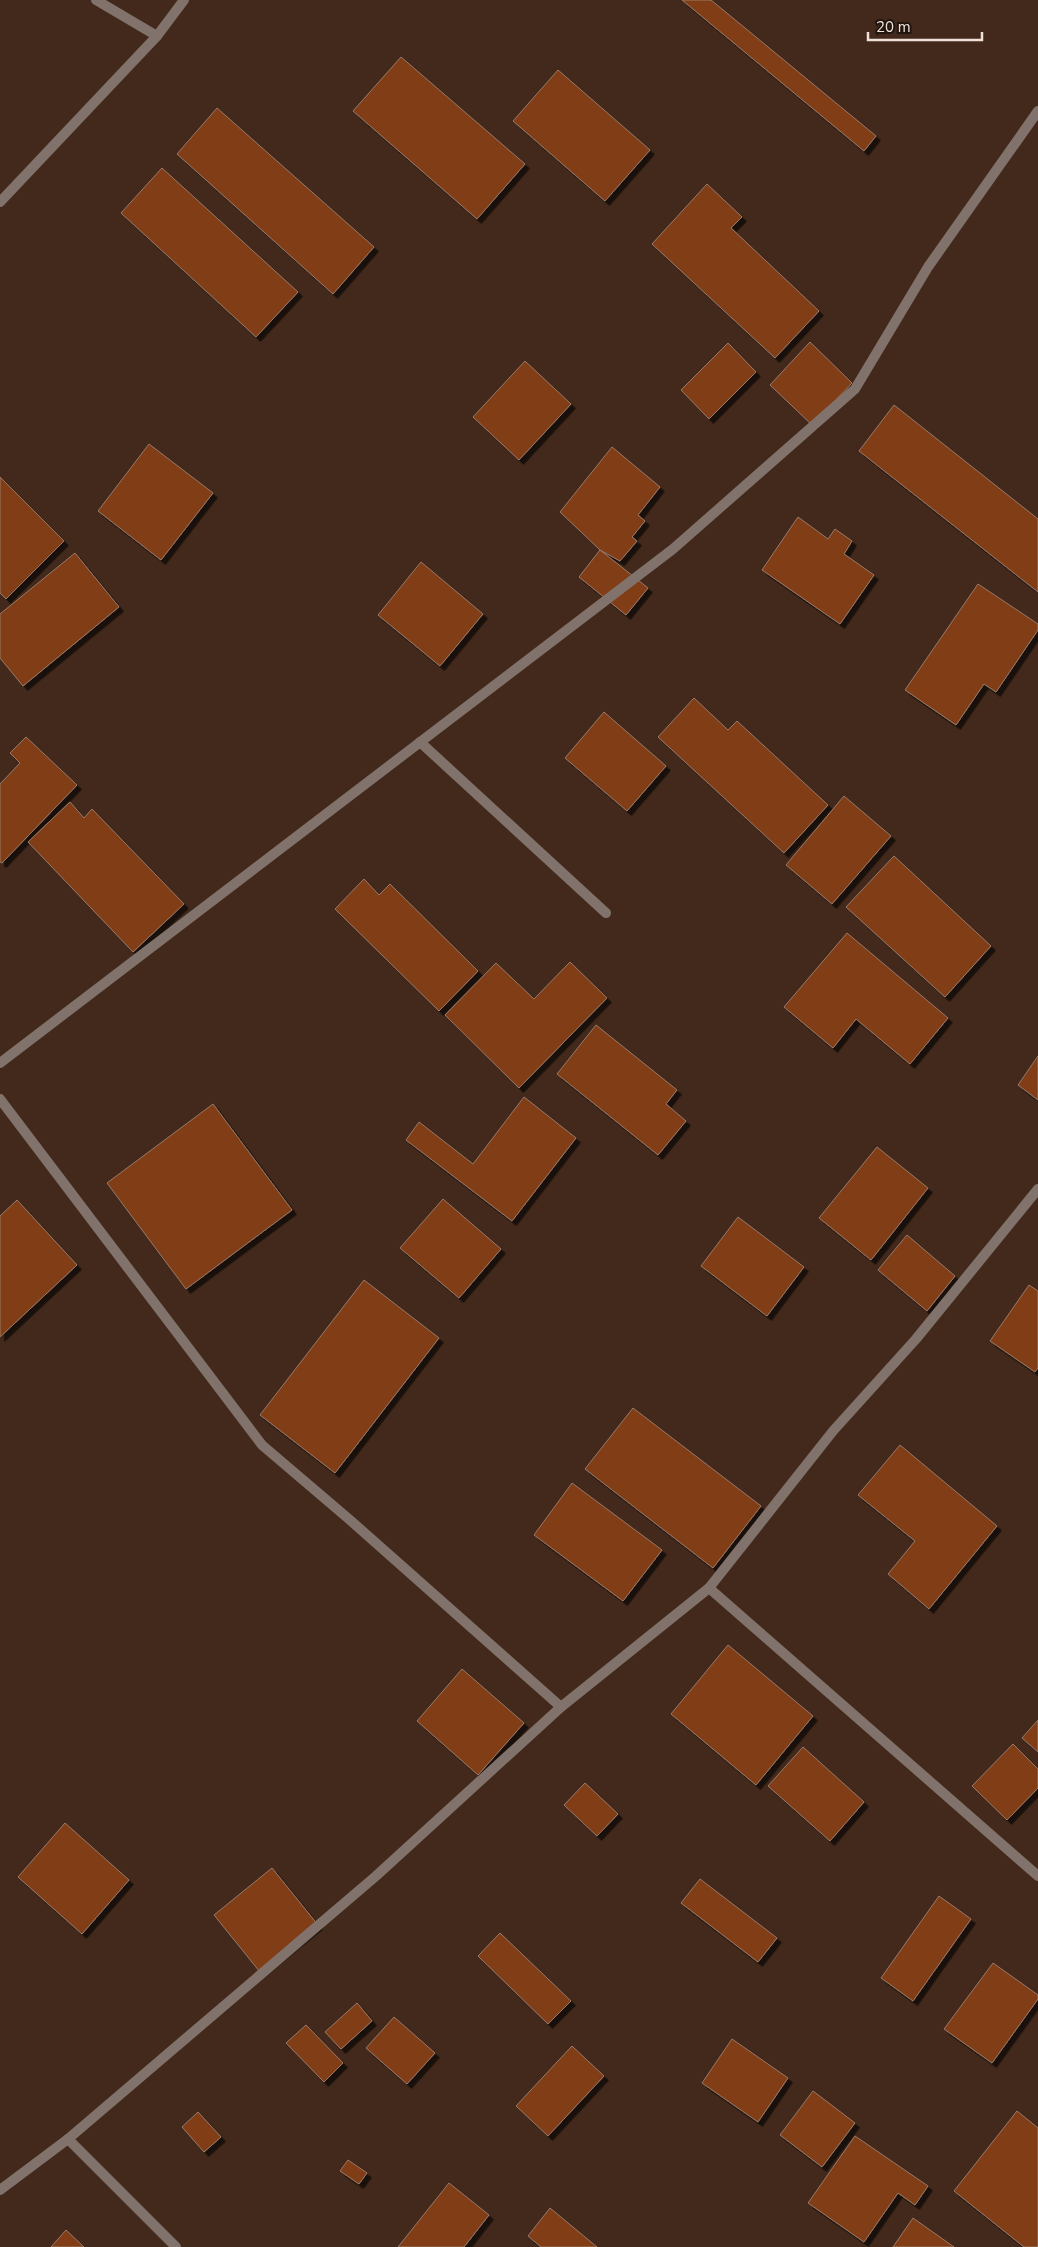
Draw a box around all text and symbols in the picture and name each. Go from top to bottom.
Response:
scale bar [868,10,982,42]
text: 20 m [876,17,911,37]

